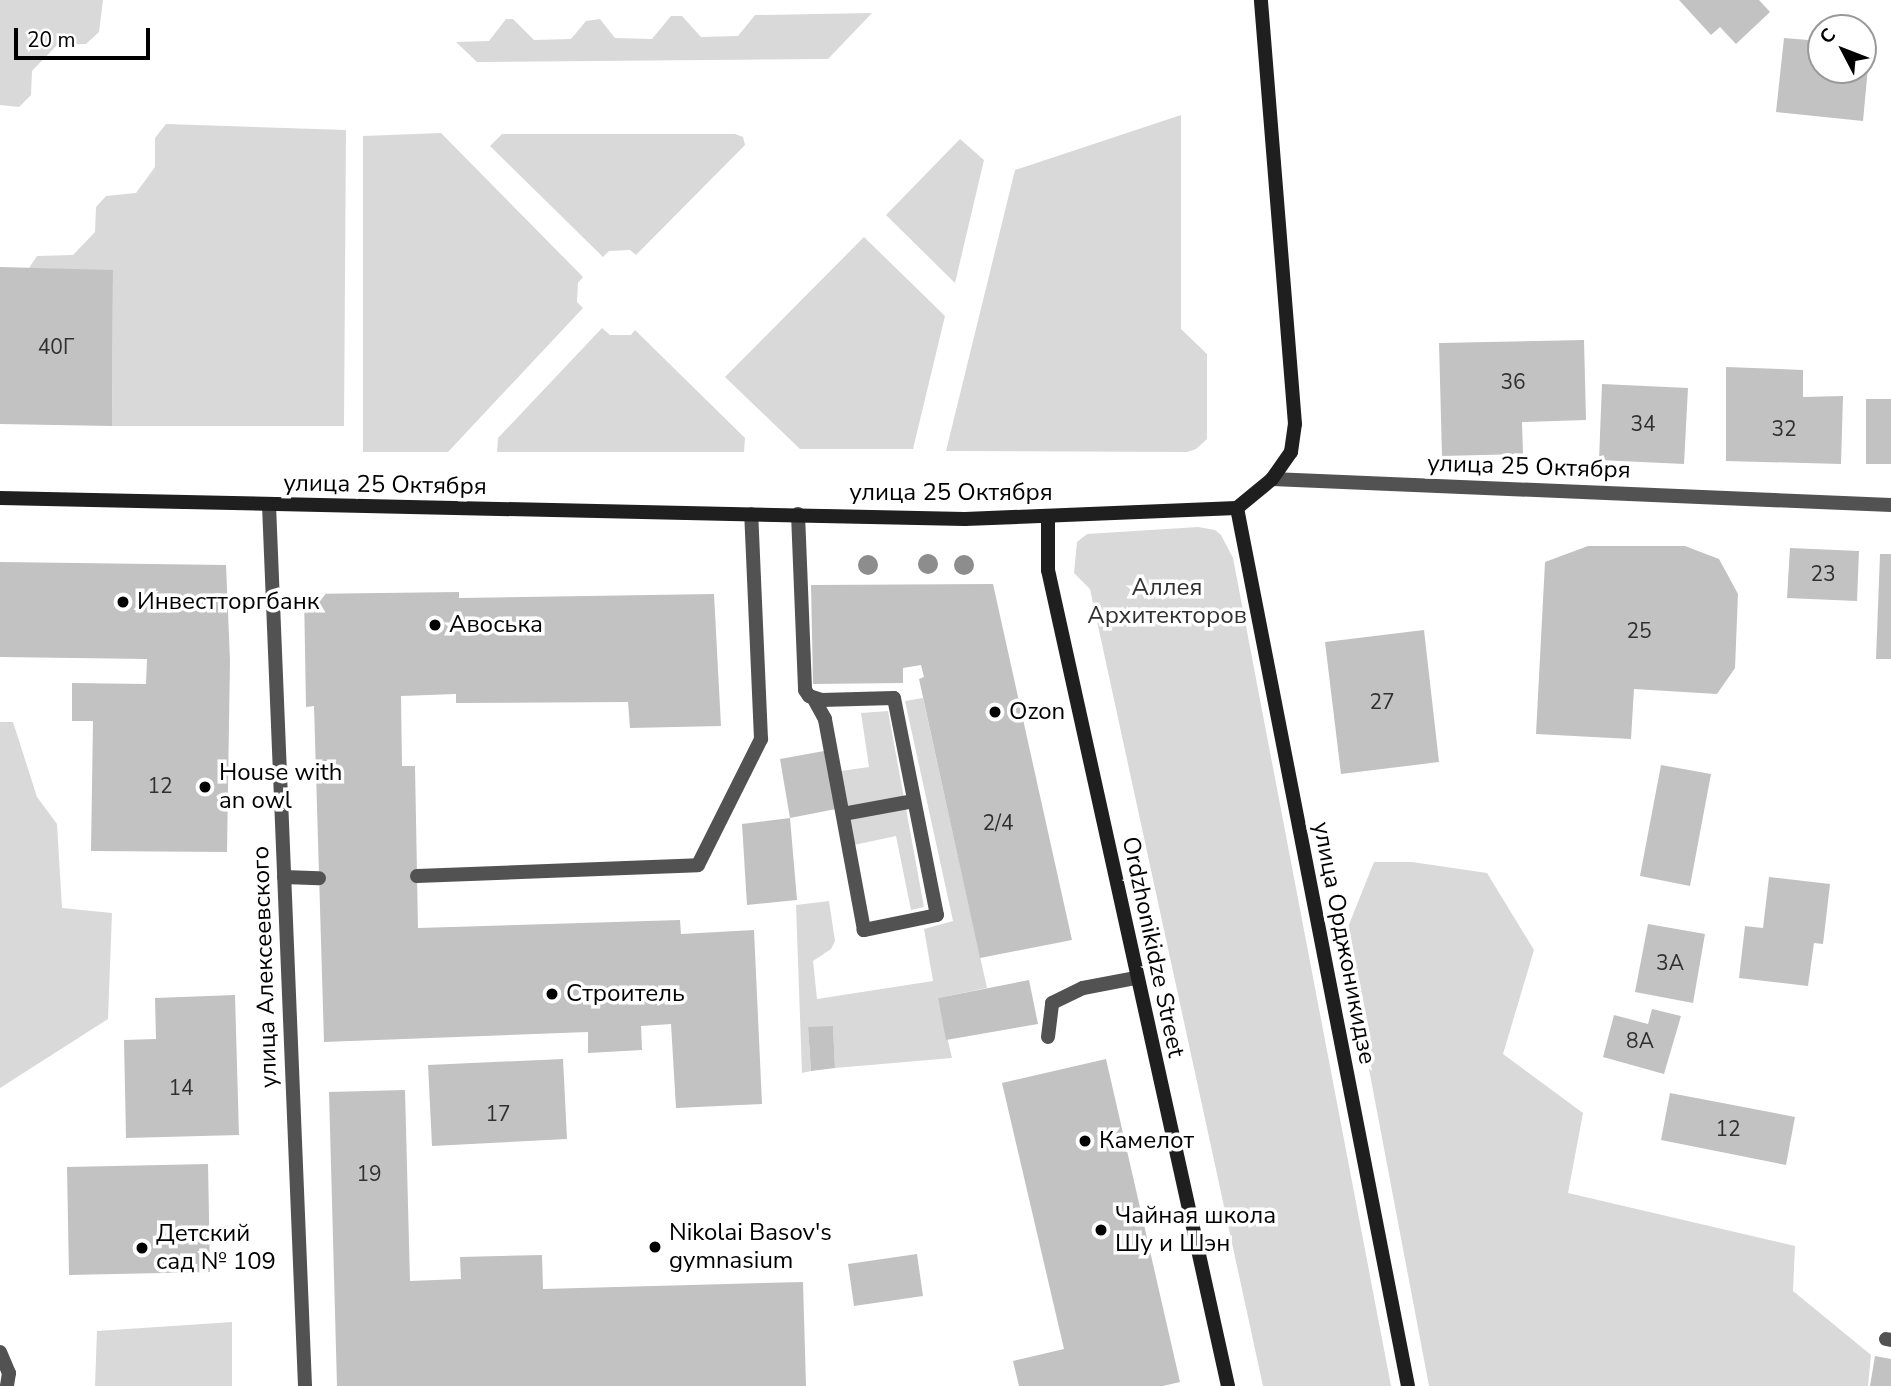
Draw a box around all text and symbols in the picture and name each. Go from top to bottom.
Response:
scale bar [18,14,154,58]
north arrow [1807,14,1877,84]
text: С [1814,23,1842,50]
text: 20 m [27,26,76,54]
house number: 40Г [38,334,74,360]
house number: 36 [1500,369,1526,395]
house number: 34 [1630,411,1656,437]
house number: 32 [1771,416,1797,442]
street label: улица 25 Октября [1427,449,1631,485]
street label: улица 25 Октября [283,469,487,501]
street label: улица 25 Октября [849,479,1053,507]
house number: 23 [1810,561,1836,587]
park label: Аллея Архитекторов [1087,574,1247,630]
place label: Инвестторгбанк [137,588,319,616]
marker: Инвестторгбанк [115,594,131,610]
place label: Авоська [449,611,543,639]
marker: Авоська [427,617,443,633]
house number: 25 [1626,618,1652,644]
house number: 27 [1369,689,1395,715]
place label: Ozon [1009,698,1065,726]
marker: Ozon [987,704,1003,720]
place label: House with an owl [219,759,342,815]
house number: 12 [147,773,173,799]
marker: House with an owl [197,779,213,795]
house number: 2/4 [982,810,1014,836]
street label: улица Орджоникидзе [1306,819,1382,1067]
street label: Ordzhonikidze Street [1116,834,1190,1060]
street label: улица Алексеевского [246,846,284,1088]
house number: 3А [1656,950,1684,976]
place label: Строитель [566,980,685,1008]
marker: Строитель [544,986,560,1002]
house number: 8А [1626,1028,1654,1054]
house number: 14 [168,1075,194,1101]
house number: 17 [485,1101,511,1127]
house number: 12 [1715,1116,1741,1142]
place label: Камелот [1099,1127,1194,1155]
marker: Камелот [1077,1133,1093,1149]
house number: 19 [356,1161,382,1187]
place label: Чайная школа Шу и Шэн [1115,1202,1276,1258]
place label: Nikolai Basov's gymnasium [669,1219,832,1275]
place label: Детский сад № 109 [156,1220,276,1276]
marker: Чайная школа Шу и Шэн [1093,1222,1109,1238]
marker: Nikolai Basov's gymnasium [647,1239,663,1255]
marker: Детский сад № 109 [134,1240,150,1256]

